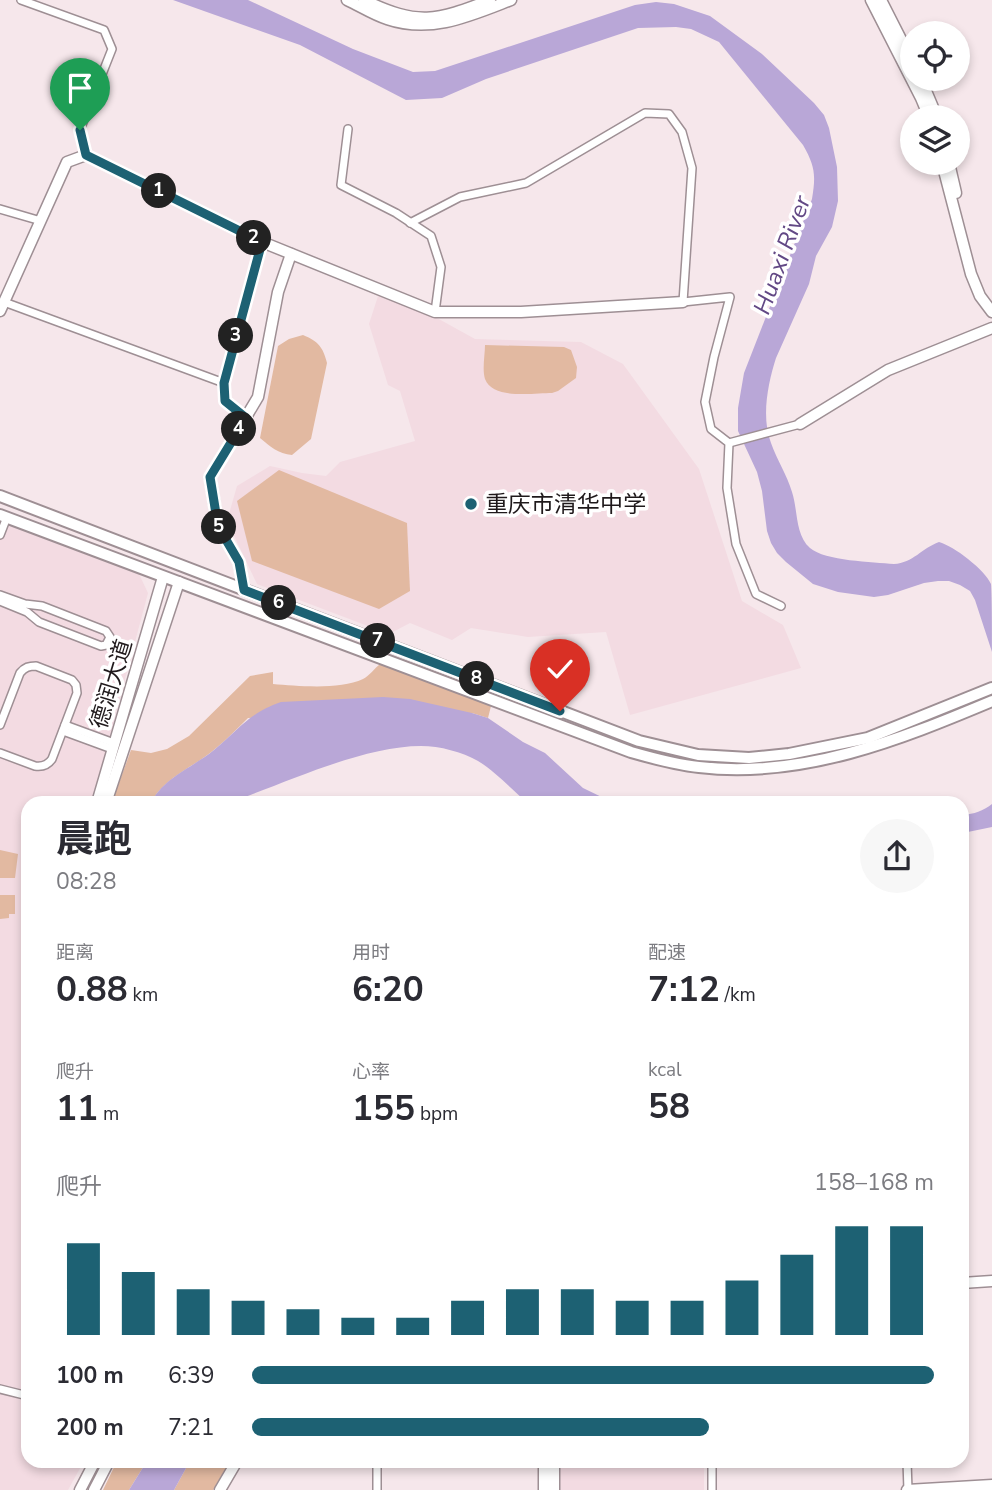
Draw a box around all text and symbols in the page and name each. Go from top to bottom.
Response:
map controls [900,21,970,175]
button: locate [900,21,970,91]
pin [50,58,110,130]
icon: arrive [61,69,99,107]
button: layers [900,105,970,175]
pin: 1 [142,174,176,208]
text: 1 [153,177,164,203]
water label: Huaxi River [746,190,819,319]
pin: 2 [236,220,272,256]
text: 2 [248,224,259,250]
pin: 3 [218,318,254,354]
text: 3 [230,322,241,348]
pin: 4 [222,412,256,446]
text: 4 [233,415,244,441]
place label: 重庆市清华中学 [485,489,646,520]
marker: 重庆市清华中学 [463,496,479,512]
pin: 5 [202,510,236,544]
text: 5 [213,513,224,539]
pin: 6 [262,586,296,620]
text: 6 [273,589,284,615]
pin: 7 [360,624,396,658]
text: 7 [372,627,383,653]
street label: 德润大道 [83,636,140,733]
pin [530,639,590,711]
icon: check [541,650,579,688]
pin: 8 [460,662,494,696]
text: 8 [471,665,482,691]
text: 晨跑 [56,814,132,865]
button: share [860,819,934,893]
text: 08:28 [56,866,116,897]
text: 距离 [56,940,94,966]
text: 用时 [352,940,390,966]
text: 配速 [648,940,686,966]
text: 0.88 [56,966,128,1013]
text: 6:20 [352,966,424,1013]
text: 7:12 [648,966,720,1013]
text: km [128,982,158,1008]
text: /km [720,982,756,1008]
text: kcal [648,1057,682,1083]
text: 爬升 [56,1059,94,1085]
text: 心率 [352,1059,390,1085]
text: 58 [648,1083,690,1130]
text: 11 [56,1085,98,1132]
text: 155 [352,1085,415,1132]
text: m [98,1101,119,1127]
text: bpm [415,1101,458,1127]
text: 158–168 m [814,1167,934,1198]
text: 爬升 [56,1171,102,1202]
text: 100 m [56,1360,124,1391]
text: 6:39 [168,1360,215,1391]
text: 200 m [56,1412,124,1443]
text: 7:21 [168,1412,215,1443]

